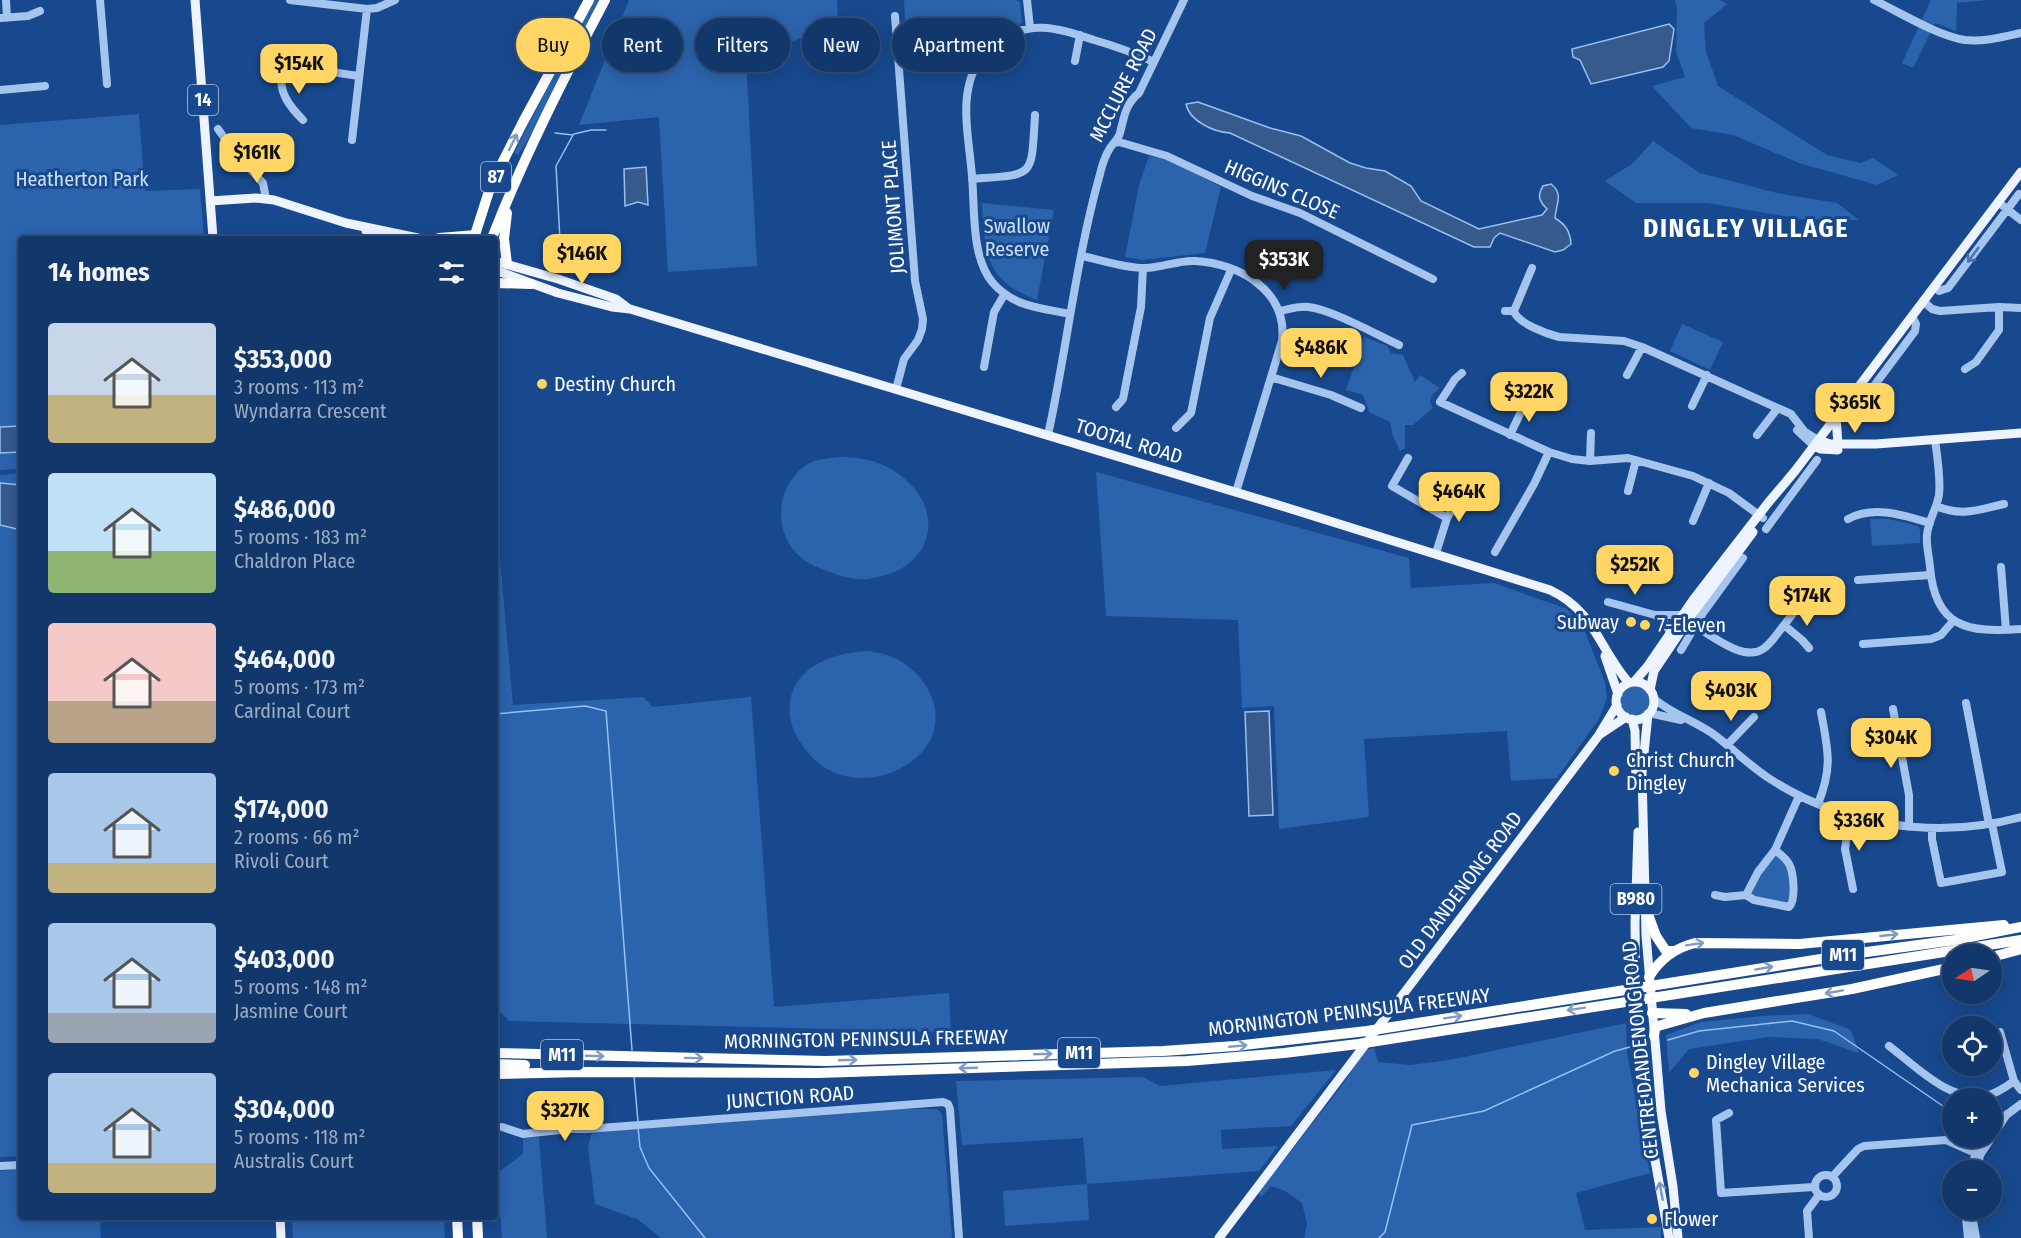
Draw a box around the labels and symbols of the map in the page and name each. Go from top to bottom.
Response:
street label: MCCLURE ROAD [1084,24,1162,146]
pin: $154K [257,44,341,95]
road number: 14 [188,85,218,115]
pin: $161K [215,133,299,184]
one-way arrow [508,133,519,151]
street label: JOLIMONT PLACE [876,139,910,275]
street label: HIGGINS CLOSE [1221,154,1343,224]
road number: 87 [481,162,511,192]
park label: Heatherton Park [15,167,149,191]
district label: DINGLEY VILLAGE [1643,213,1849,244]
park label: Swallow Reserve [984,214,1050,261]
pin: $146K [540,234,624,285]
pin: $353K [1242,240,1326,291]
one-way arrow [1967,246,1979,262]
pin: $486K [1279,328,1363,379]
place label: Destiny Church [554,372,676,396]
pin: $322K [1487,372,1571,423]
marker: Destiny Church [535,377,549,391]
pin: $365K [1813,383,1897,434]
street label: TOOTAL ROAD [1073,413,1185,469]
pin: $464K [1417,472,1501,523]
pin: $252K [1593,545,1677,596]
pin: $174K [1765,576,1849,627]
place label: Subway [1557,610,1619,634]
place label: 7-Eleven [1657,613,1726,637]
marker: Subway [1624,615,1638,629]
marker: 7-Eleven [1638,618,1652,632]
pin: $403K [1689,671,1773,722]
pin: $304K [1849,718,1933,769]
place label: Christ Church Dingley [1626,748,1735,795]
marker: Christ Church Dingley [1607,764,1621,778]
pin: $336K [1817,801,1901,852]
street label: OLD DANDENONG ROAD [1393,806,1527,974]
road number: B980 [1610,884,1662,914]
one-way arrow [1879,929,1899,940]
one-way arrow [1684,939,1704,950]
street label: CENTRE DANDENONG ROAD [1617,940,1663,1160]
road number: M11 [1822,940,1864,970]
north arrow [1942,944,2002,1004]
one-way arrow [1754,963,1774,974]
street label: MORNINGTON PENINSULA FREEWAY [1207,983,1491,1041]
one-way arrow [1825,987,1845,998]
one-way arrow [1567,1004,1586,1015]
one-way arrow [1443,1012,1462,1023]
street label: MORNINGTON PENINSULA FREEWAY [724,1025,1008,1053]
road number: M11 [1058,1038,1100,1068]
road number: M11 [541,1040,583,1070]
one-way arrow [1227,1040,1247,1051]
one-way arrow [1032,1049,1052,1060]
one-way arrow [585,1050,605,1062]
place label: Dingley Village Mechanica Services [1706,1050,1865,1097]
one-way arrow [683,1052,703,1064]
one-way arrow [837,1055,857,1066]
one-way arrow [958,1062,978,1074]
marker: Dingley Village Mechanica Services [1687,1066,1701,1080]
street label: JUNCTION ROAD [725,1081,855,1113]
pin: $327K [523,1091,607,1142]
one-way arrow [1655,1181,1666,1201]
place label: Flower [1664,1207,1718,1231]
marker: Flower [1645,1212,1659,1226]

